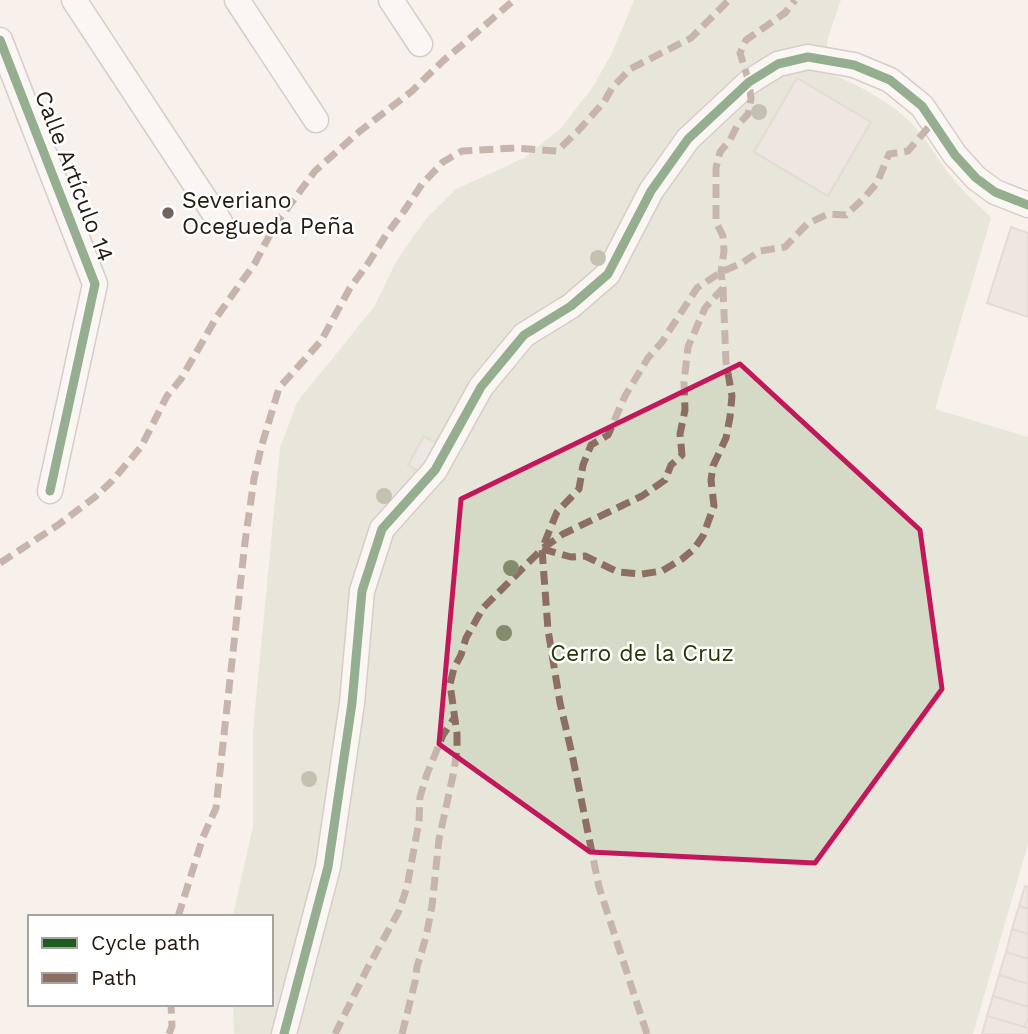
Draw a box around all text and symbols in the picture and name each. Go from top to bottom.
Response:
street label: Calle Artículo 14 [29,87,119,265]
place label: Severiano Ocegueda Peña [182,187,354,240]
marker: Severiano Ocegueda Peña [160,205,176,221]
park label: Cerro de la Cruz [550,640,734,667]
legend [28,915,273,1006]
text: Cycle path [91,930,200,955]
text: Path [91,965,137,990]

